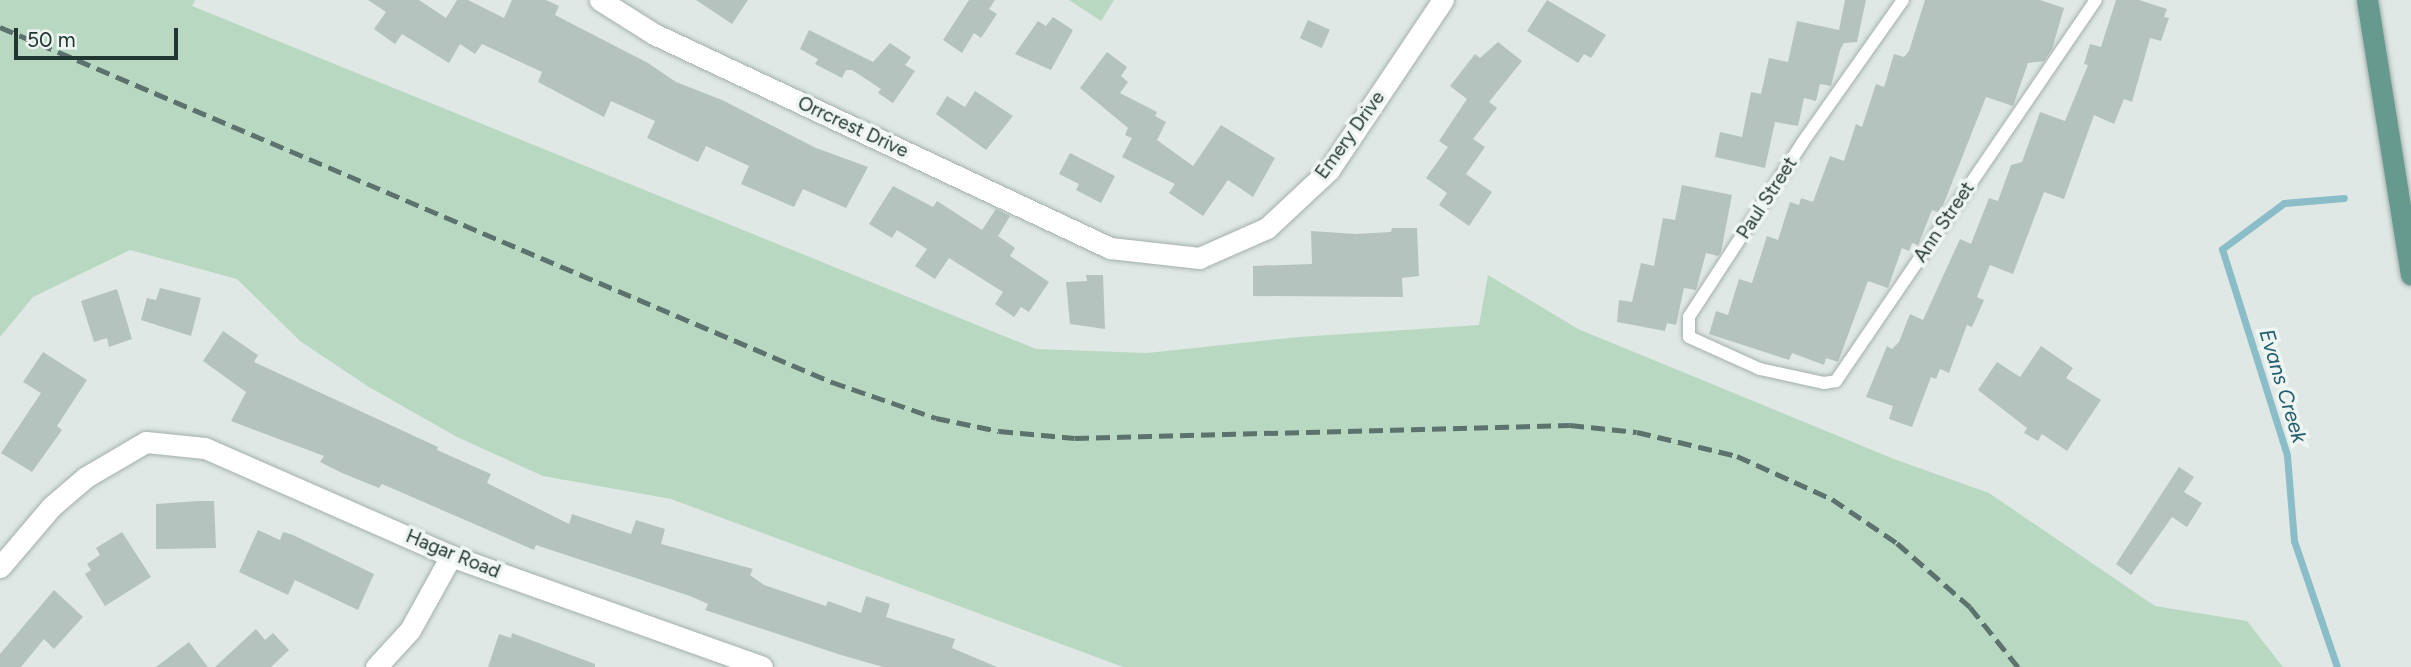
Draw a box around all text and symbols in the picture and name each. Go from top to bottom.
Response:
scale bar [18,14,182,58]
text: 50 m [27,27,76,52]
street label: Emery Drive [1311,87,1389,183]
street label: Orrcrest Drive [794,91,912,163]
street label: Paul Street [1732,153,1802,243]
street label: Ann Street [1909,178,1979,266]
water label: Evans Creek [2254,326,2312,446]
street label: Hagar Road [403,525,503,583]

